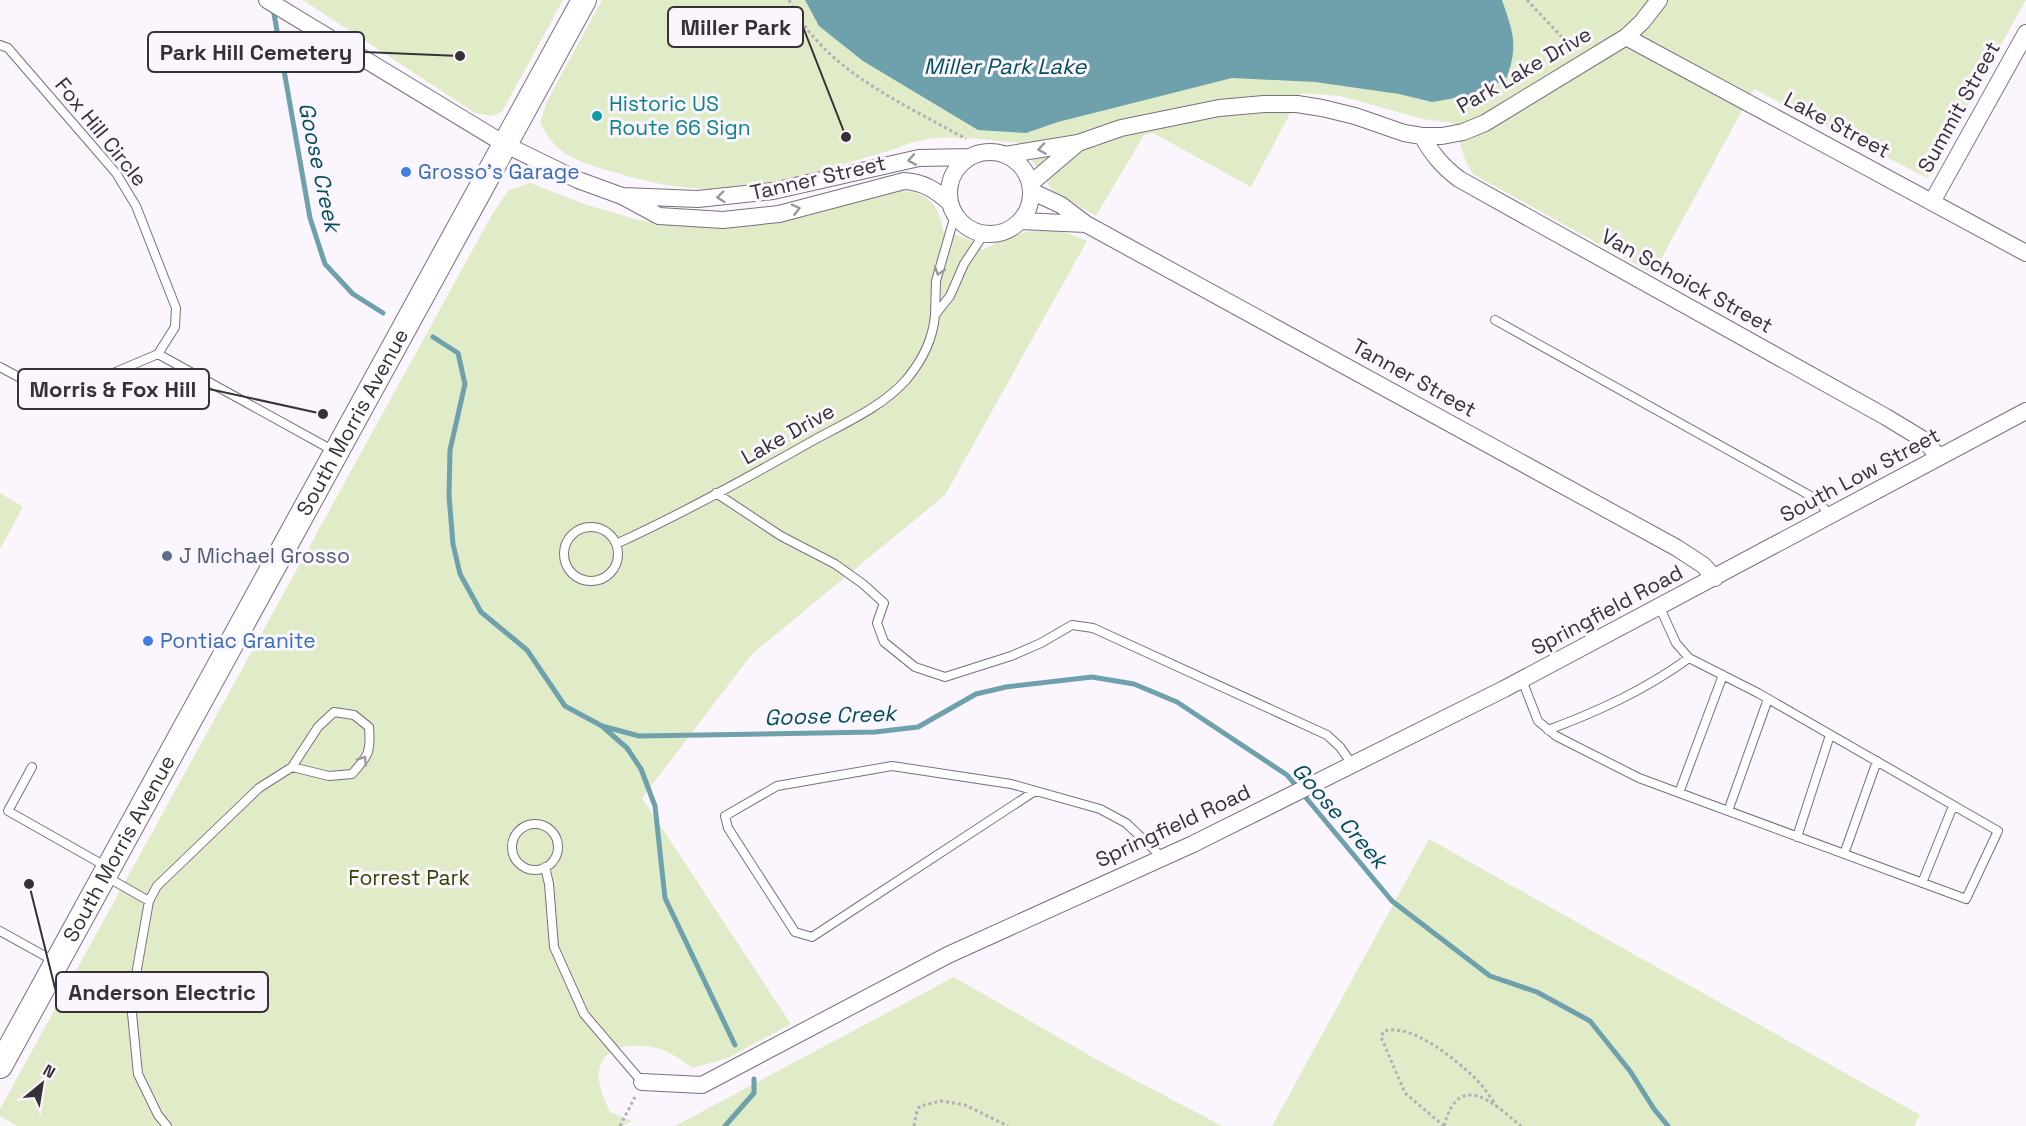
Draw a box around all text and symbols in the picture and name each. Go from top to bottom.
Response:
callout: Miller Park [668,7,803,47]
text: Miller Park [681,13,792,41]
street label: Park Lake Drive [1451,20,1596,119]
callout: Park Hill Cemetery [148,32,364,72]
street label: Summit Street [1911,36,2006,177]
text: Park Hill Cemetery [160,38,352,66]
water label: Miller Park Lake [924,52,1087,80]
street label: Fox Hill Circle [49,72,153,192]
street label: Lake Street [1780,85,1895,164]
place label: Historic US Route 66 Sign [609,90,751,141]
water label: Goose Creek [293,100,348,237]
marker: Historic US Route 66 Sign [590,109,604,123]
one-way arrow [1037,143,1046,155]
street label: Tanner Street [747,149,888,206]
one-way arrow [907,153,916,165]
place label: Grosso's Garage [418,158,580,185]
marker: Grosso's Garage [399,165,413,179]
one-way arrow [716,190,725,203]
one-way arrow [791,204,801,217]
street label: Van Schoick Street [1597,222,1778,339]
one-way arrow [934,265,947,276]
street label: South Morris Avenue [290,324,414,520]
street label: Tanner Street [1347,332,1481,423]
callout: Morris & Fox Hill [18,369,209,409]
text: Morris & Fox Hill [30,375,196,403]
street label: Lake Drive [736,397,839,470]
street label: South Low Street [1775,421,1944,528]
place label: J Michael Grosso [179,542,350,569]
marker: J Michael Grosso [160,549,174,563]
street label: Springfield Road [1526,558,1687,661]
place label: Pontiac Granite [160,627,316,654]
marker: Pontiac Granite [141,634,155,648]
water label: Goose Creek [764,699,899,731]
street label: South Morris Avenue [57,750,181,947]
one-way arrow [356,755,367,766]
water label: Goose Creek [1286,756,1395,876]
street label: Springfield Road [1091,778,1255,873]
park label: Forrest Park [348,864,470,891]
callout: Anderson Electric [56,972,268,1012]
text: Anderson Electric [68,978,256,1006]
north arrow [12,1054,72,1114]
text: N [39,1060,59,1083]

